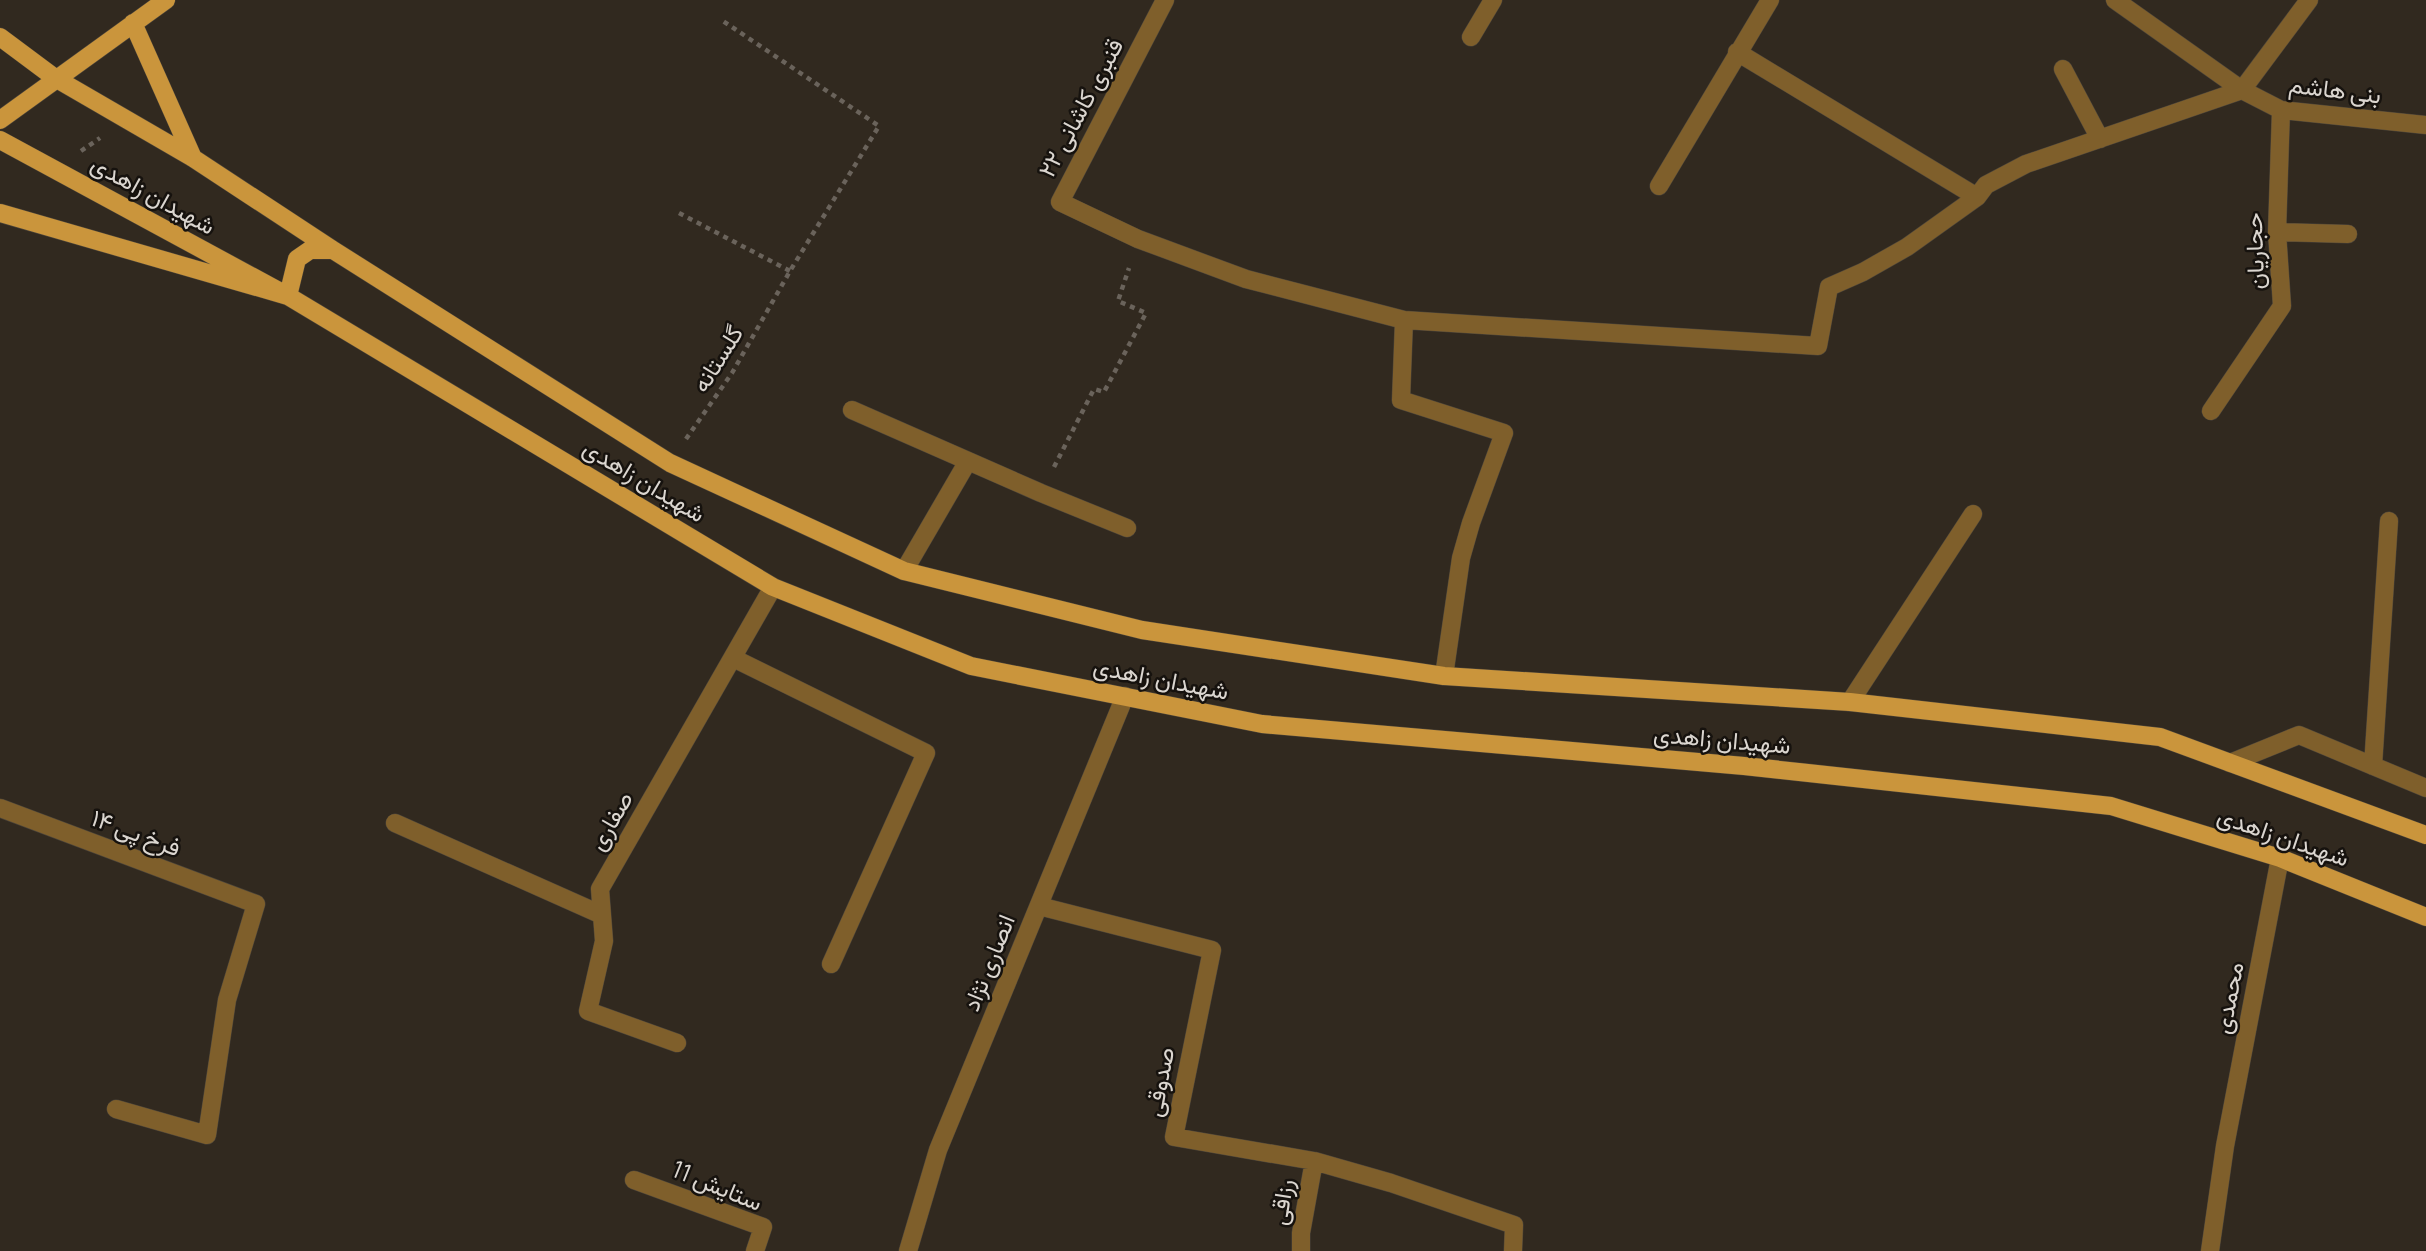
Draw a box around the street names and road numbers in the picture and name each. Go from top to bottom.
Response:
street label: قنبری کاشانی ۲۲ [1029,32,1130,183]
street label: بنی هاشم [2287,66,2383,112]
street label: شهیدان زاهدی [86,146,222,241]
street label: حجاریان [2236,212,2271,290]
street label: گلستانه [683,318,750,398]
street label: شهیدان زاهدی [577,430,712,529]
street label: شهیدان زاهدی [1091,648,1232,707]
street label: شهیدان زاهدی [1652,716,1792,761]
street label: صفاری [580,785,640,856]
street label: شهیدان زاهدی [2213,798,2354,874]
street label: فرخ پی ۱۴ [87,800,186,864]
street label: انصاری نژاد [953,909,1022,1016]
street label: محمدی [2204,959,2251,1036]
street label: صدوقی [1136,1044,1181,1119]
street label: ستایش 11 [667,1151,768,1218]
street label: رزاقی [1261,1176,1300,1227]

